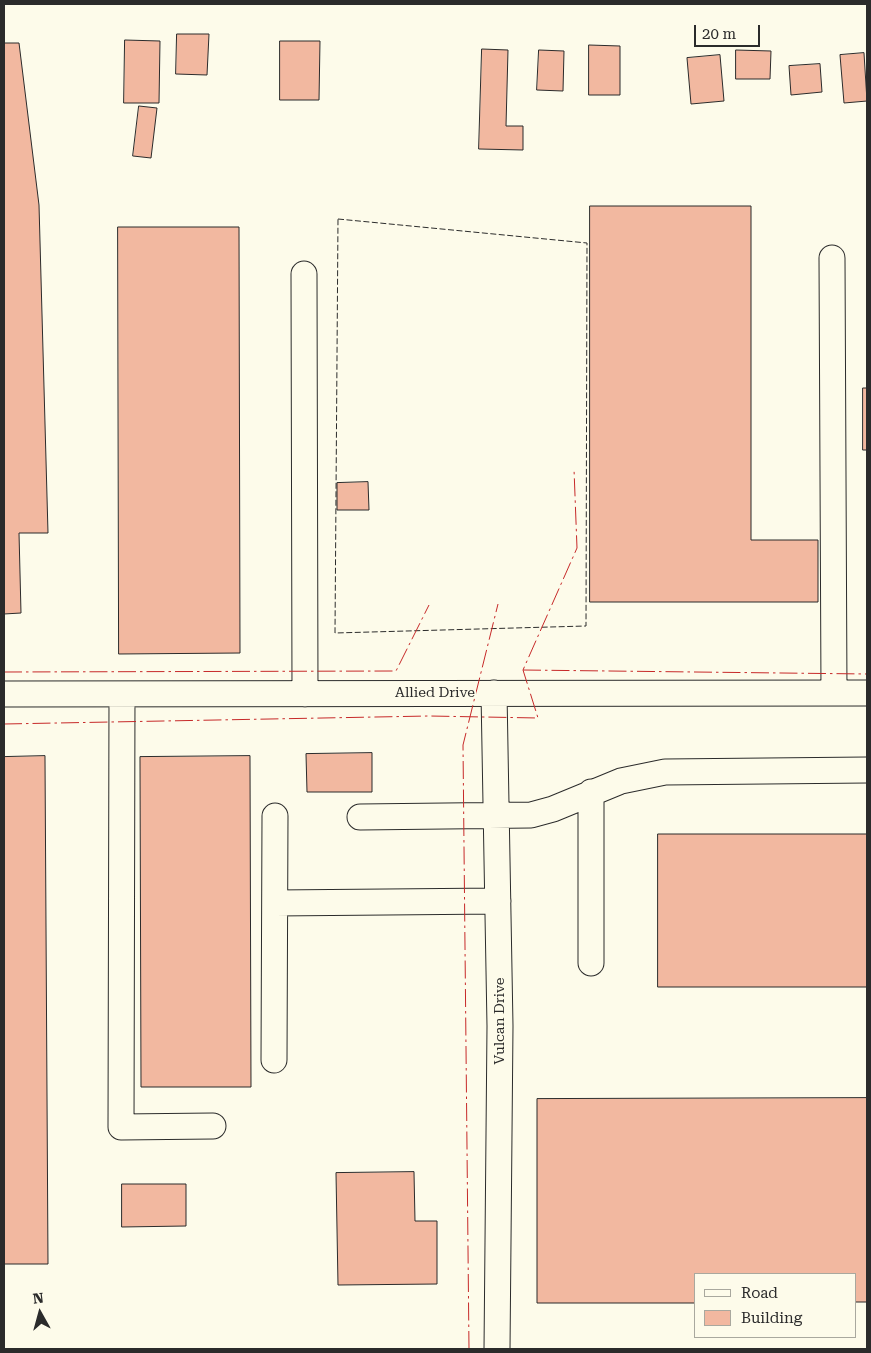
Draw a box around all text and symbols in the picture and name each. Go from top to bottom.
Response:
scale bar [696,15,762,47]
text: 20 m [702,25,736,43]
street label: Allied Drive [395,685,475,701]
street label: Vulcan Drive [492,977,508,1065]
legend [694,1273,856,1338]
text: Road [741,1284,778,1302]
north arrow [15,1288,65,1338]
text: N [32,1290,44,1307]
text: Building [741,1309,802,1327]

